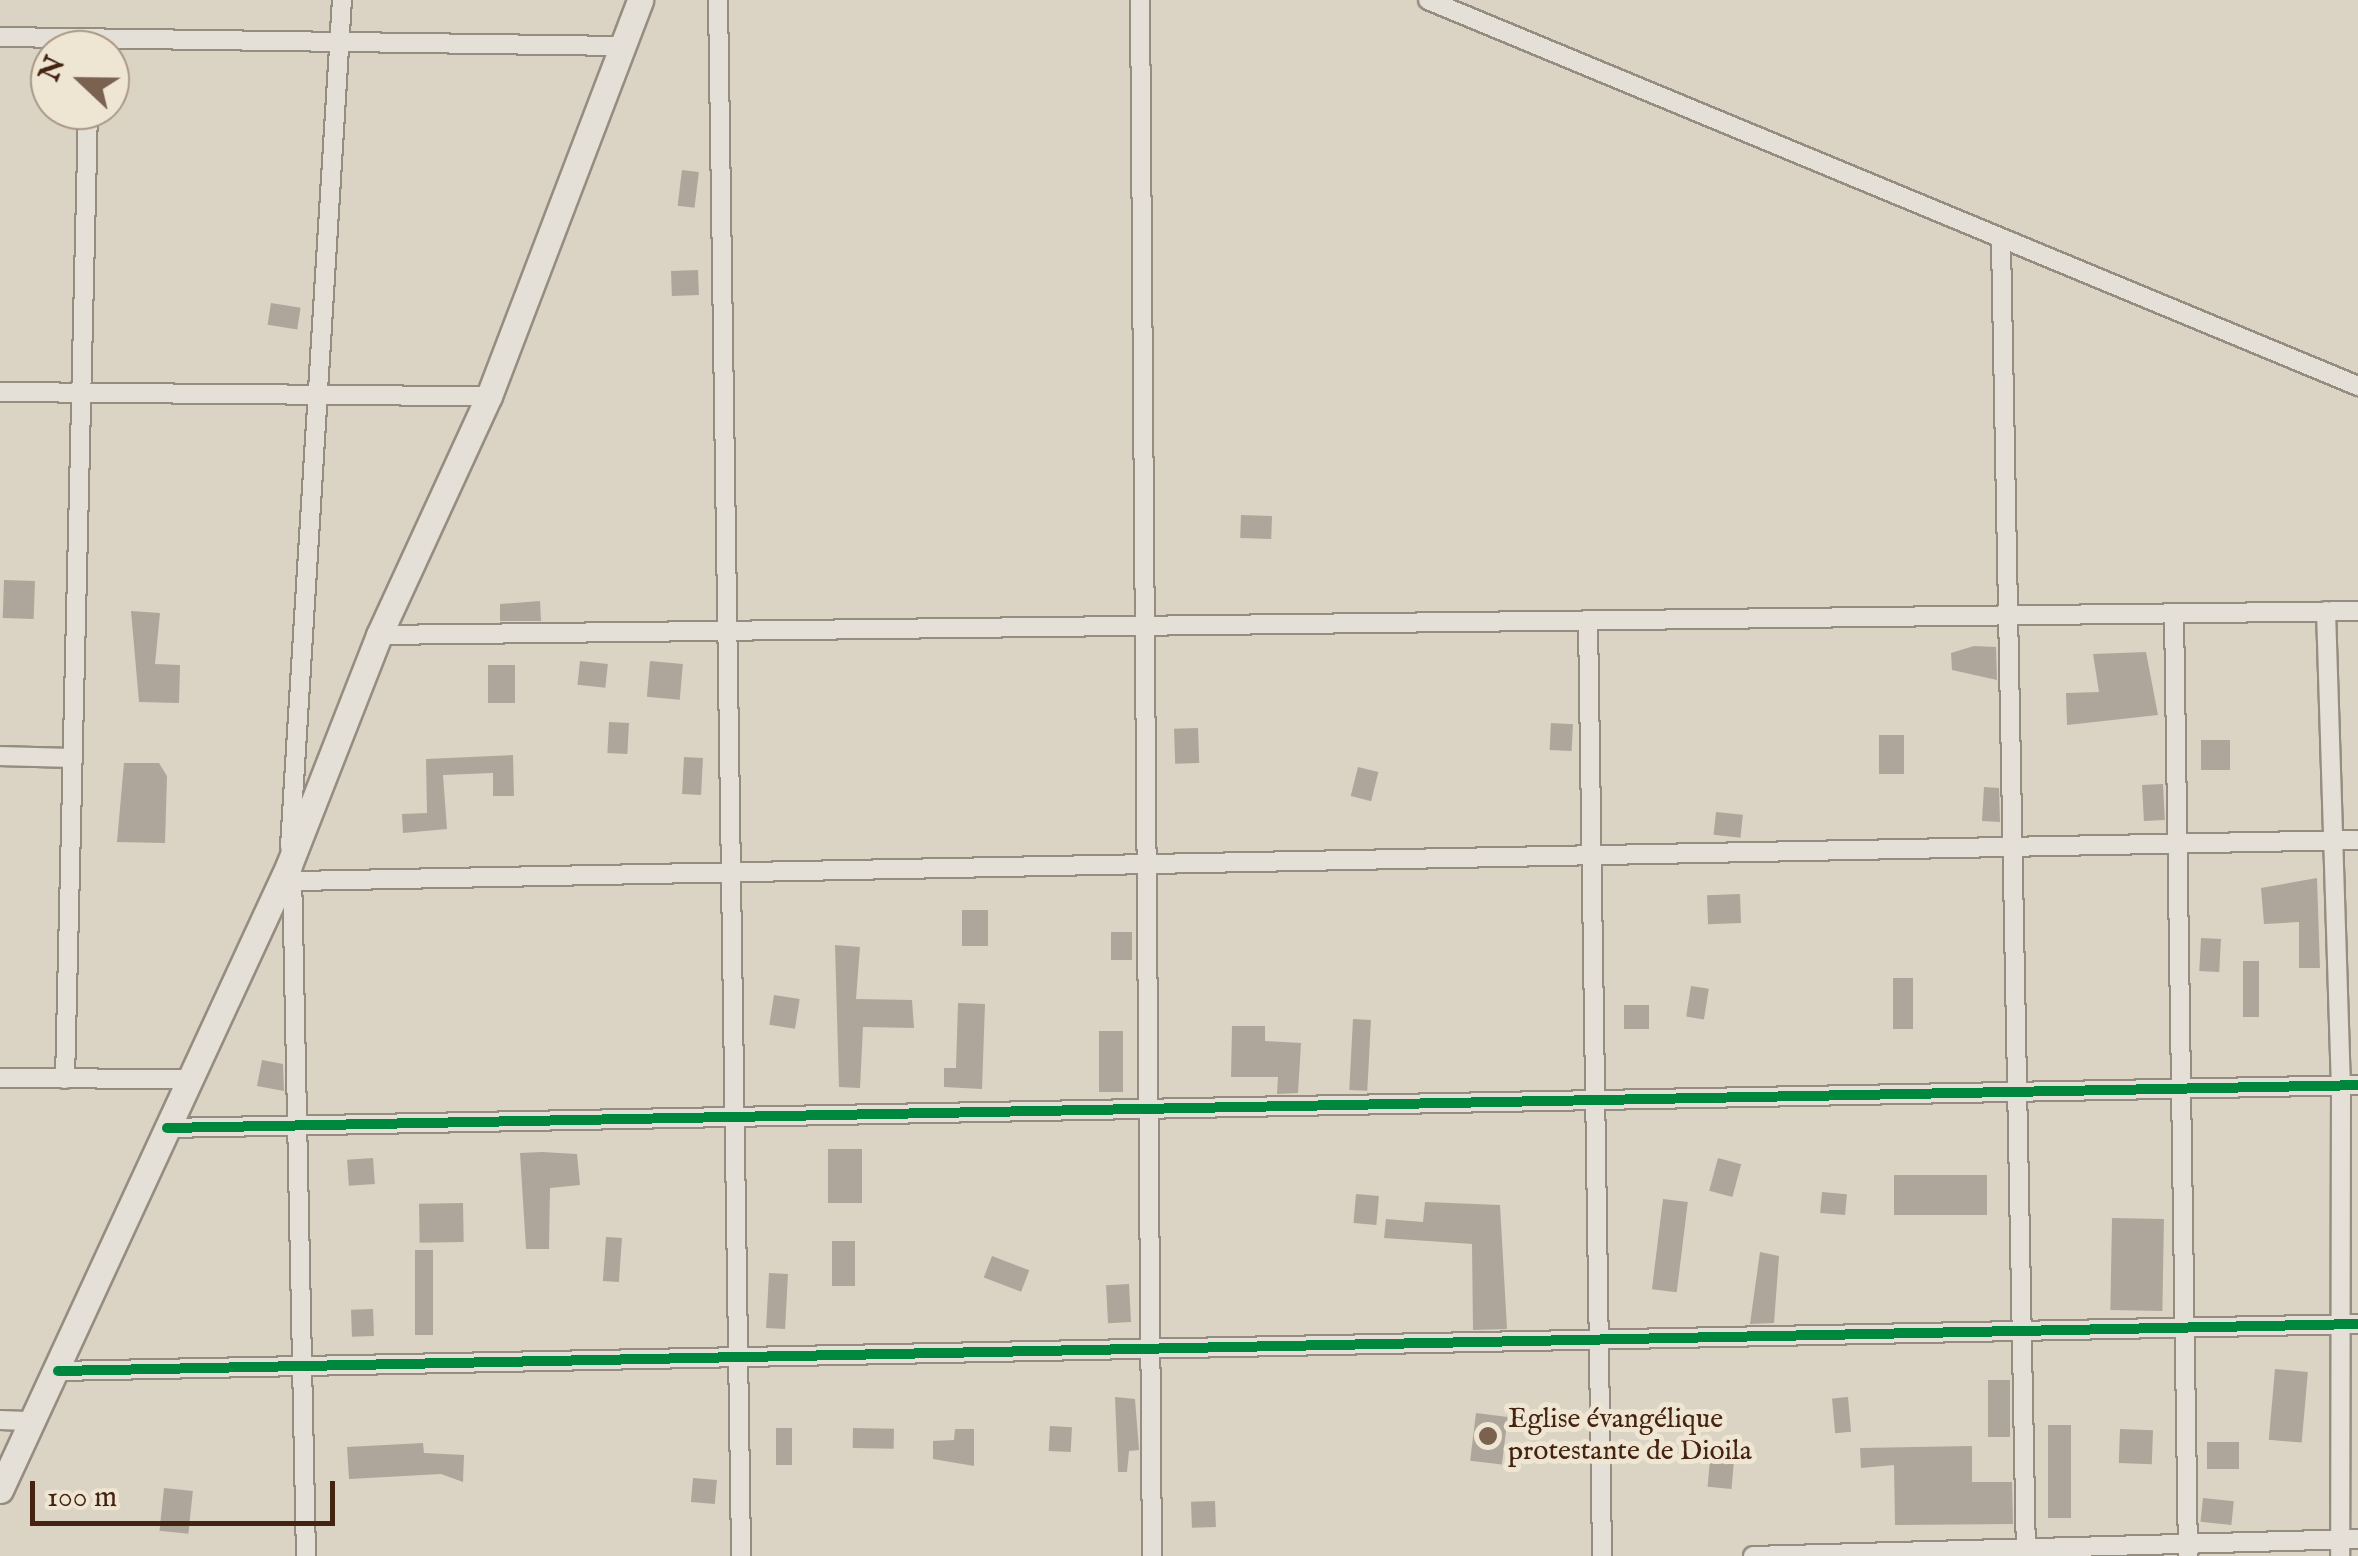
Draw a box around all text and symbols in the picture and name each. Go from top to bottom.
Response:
north arrow [30,30,130,130]
text: N [33,52,74,87]
place label: Eglise évangélique protestante de Dioila [1508,1403,1752,1469]
marker: Eglise évangélique protestante de Dioila [1477,1425,1499,1447]
scale bar [35,1461,340,1523]
text: 100 m [47,1479,117,1517]

